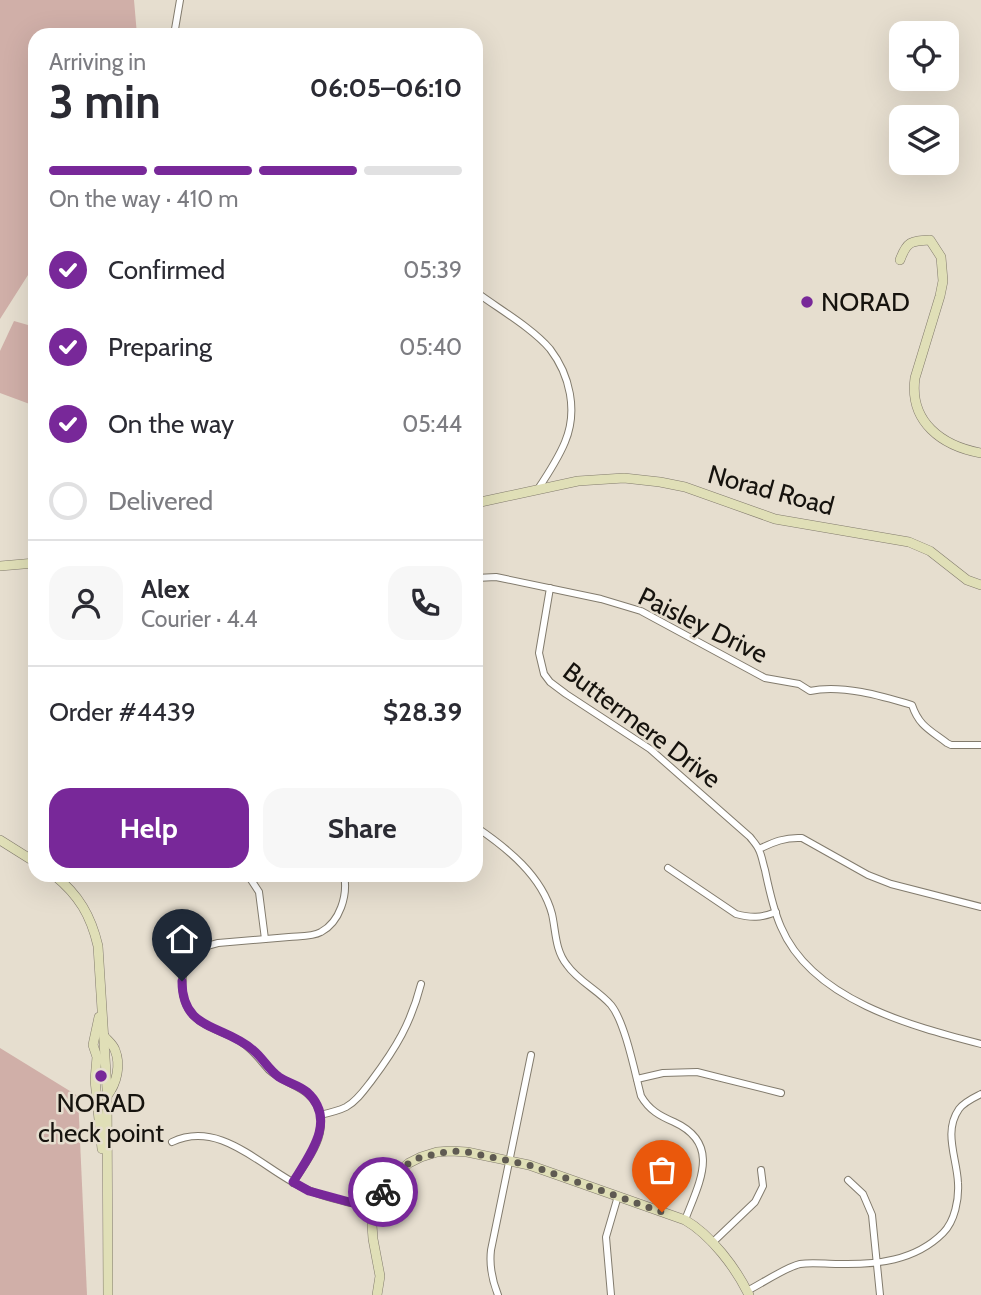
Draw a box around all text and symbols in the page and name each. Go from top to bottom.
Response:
map controls [889,21,959,175]
button: locate [889,21,959,91]
text: Arriving in [49,48,146,76]
text: 06:05–06:10 [310,72,462,104]
text: 3 min [49,74,161,130]
button: layers [889,105,959,175]
text: On the way · 410 m [49,185,239,213]
icon: check [49,251,87,289]
text: Confirmed [108,254,225,286]
text: 05:39 [403,256,462,284]
place label: NORAD [821,286,910,318]
marker: NORAD [799,294,815,310]
icon: check [49,328,87,366]
text: Preparing [108,331,212,363]
text: 05:40 [399,333,462,361]
icon: check [49,405,87,443]
text: On the way [108,408,234,440]
text: 05:44 [402,410,462,438]
street label: Norad Road [704,458,838,522]
text: Delivered [108,485,213,517]
button: person [49,566,123,640]
button: phone [388,566,462,640]
text: Alex [141,573,190,605]
street label: Paisley Drive [633,580,773,670]
text: Courier · 4.4 [141,605,258,633]
street label: Buttermere Drive [557,655,727,795]
text: Order #4439 [49,696,196,728]
text: $28.39 [383,696,462,728]
button: Help [49,788,249,868]
button: Share [263,788,462,868]
pin [152,909,212,981]
icon: home [163,920,201,958]
marker: NORAD check point [93,1068,109,1084]
place label: NORAD check point [38,1087,164,1149]
pin [632,1140,692,1212]
icon: bag [643,1151,681,1189]
courier [348,1157,418,1227]
icon: bike [364,1173,402,1211]

